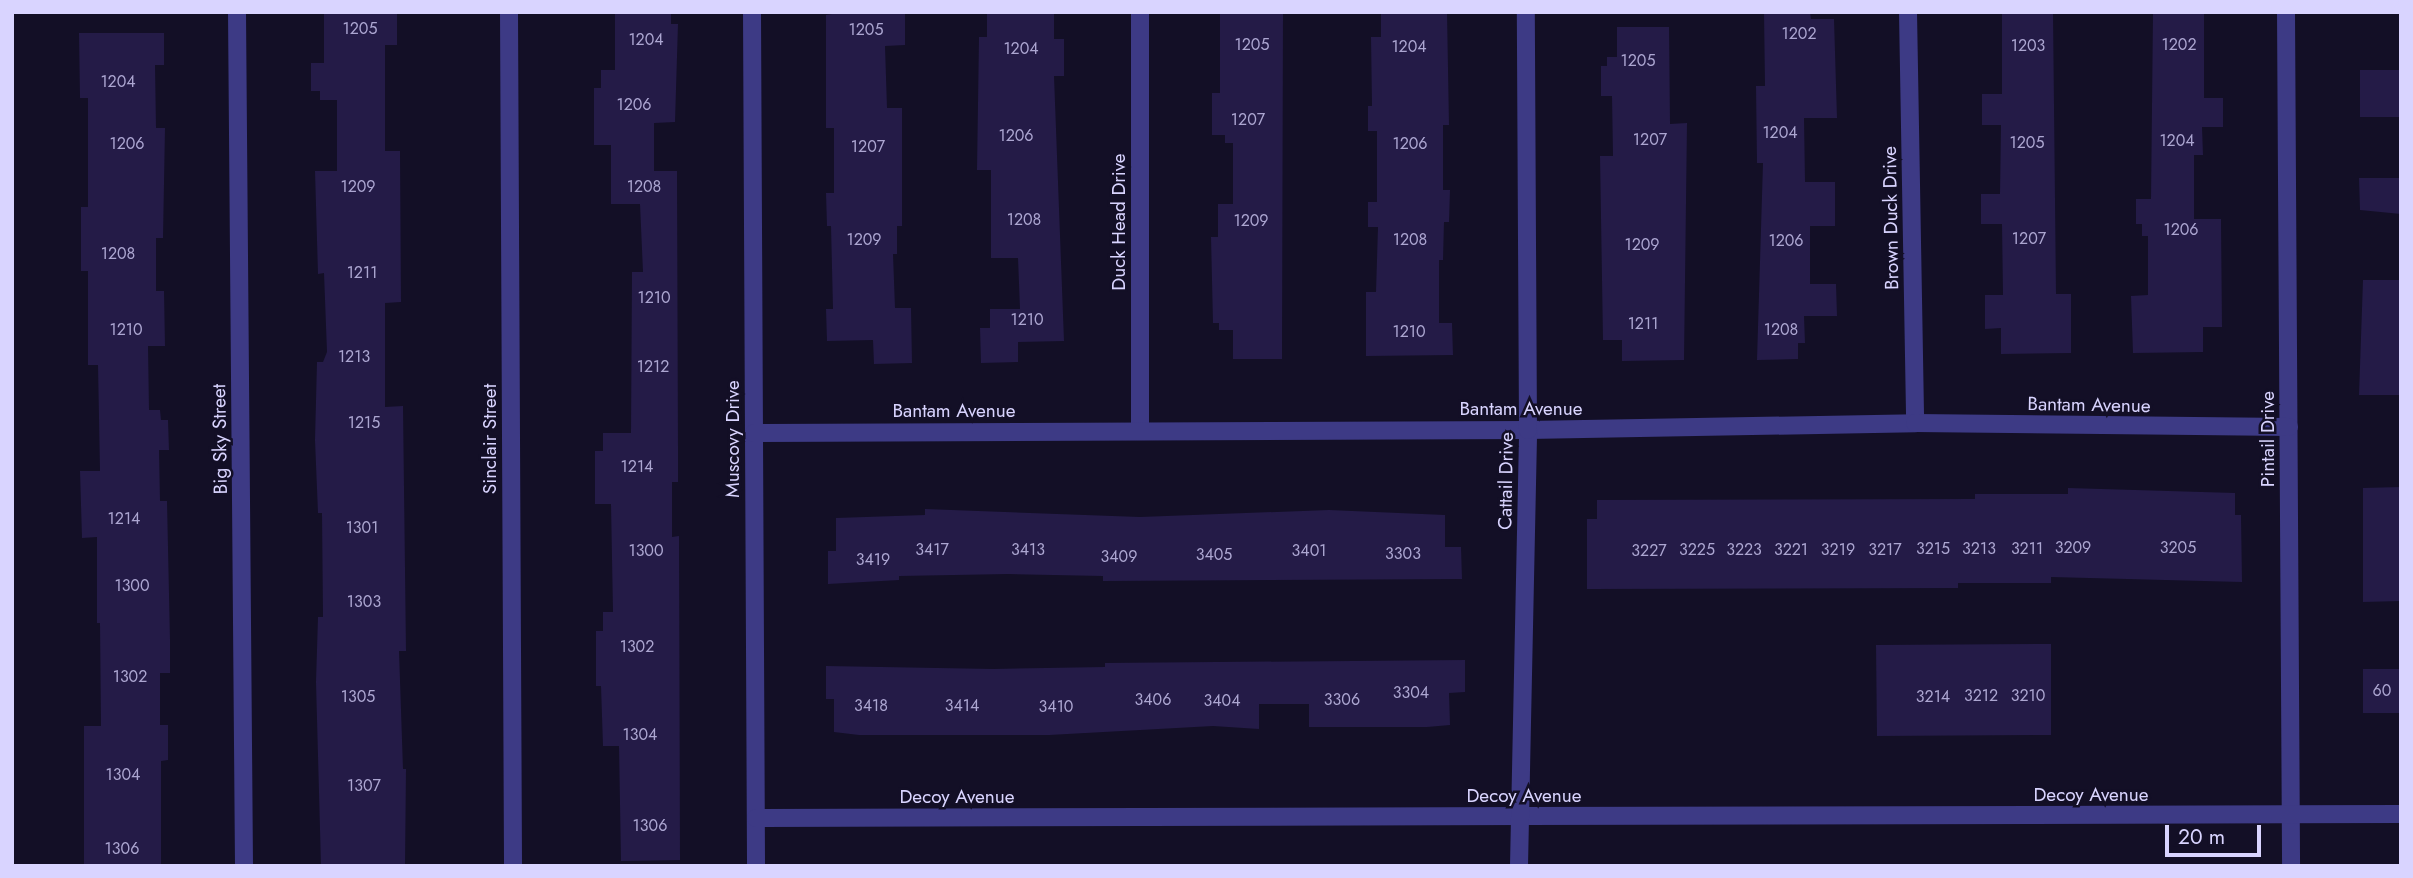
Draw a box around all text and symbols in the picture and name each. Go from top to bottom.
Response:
house number: 1205 [343,19,377,39]
house number: 1205 [849,20,883,40]
house number: 1202 [1781,24,1817,44]
house number: 1204 [628,30,664,50]
house number: 1205 [1235,35,1269,55]
house number: 1202 [2161,35,2197,55]
house number: 1203 [2011,36,2045,56]
house number: 1204 [1391,37,1427,57]
house number: 1204 [1003,39,1039,59]
house number: 1205 [1621,51,1655,71]
house number: 1204 [100,72,136,92]
house number: 1206 [616,95,652,115]
house number: 1207 [1231,110,1265,130]
house number: 1204 [1762,123,1798,143]
house number: 1206 [998,126,1034,146]
house number: 1207 [1633,130,1667,150]
house number: 1204 [2159,131,2195,151]
house number: 1205 [2010,133,2044,153]
house number: 1206 [109,134,145,154]
house number: 1206 [1392,134,1428,154]
house number: 1207 [851,137,885,157]
street label: Brown Duck Drive [1878,146,1904,290]
street label: Duck Head Drive [1108,153,1130,291]
house number: 1209 [340,177,376,197]
house number: 1208 [627,177,661,197]
house number: 1208 [1007,210,1041,230]
house number: 1209 [1233,211,1269,231]
house number: 1206 [2163,220,2199,240]
house number: 1207 [2012,229,2046,249]
house number: 1209 [846,230,882,250]
house number: 1208 [1393,230,1427,250]
house number: 1206 [1768,231,1804,251]
house number: 1209 [1624,235,1660,255]
house number: 1208 [101,244,135,264]
house number: 1211 [347,263,377,283]
house number: 1210 [637,288,671,308]
house number: 1210 [1010,310,1044,330]
house number: 1211 [1628,314,1658,334]
house number: 1210 [109,320,143,340]
house number: 1208 [1764,320,1798,340]
house number: 1210 [1392,322,1426,342]
house number: 1213 [338,347,370,367]
house number: 1212 [637,357,669,377]
street label: Muscovy Drive [722,380,744,498]
street label: Big Sky Street [208,384,232,494]
street label: Sinclair Street [479,384,501,494]
street label: Pintail Drive [2257,391,2279,487]
street label: Bantam Avenue [2027,393,2151,417]
street label: Bantam Avenue [1459,398,1583,420]
street label: Bantam Avenue [892,400,1016,422]
house number: 1215 [348,413,380,433]
street label: Cattail Drive [1494,432,1518,530]
house number: 1214 [621,457,653,477]
house number: 1214 [108,509,140,529]
house number: 1301 [346,518,378,538]
house number: 3209 [2055,538,2091,558]
house number: 3205 [2160,538,2196,558]
house number: 3215 [1916,539,1950,559]
house number: 3213 [1962,539,1996,559]
house number: 3211 [2011,539,2043,559]
house number: 3417 [915,540,949,560]
house number: 3413 [1011,540,1045,560]
house number: 3225 [1679,540,1715,560]
house number: 3223 [1726,540,1762,560]
house number: 3221 [1774,540,1808,560]
house number: 3219 [1821,540,1855,560]
house number: 3217 [1868,540,1902,560]
house number: 1300 [628,541,664,561]
house number: 3401 [1292,541,1326,561]
house number: 3227 [1631,541,1667,561]
house number: 3303 [1385,544,1421,564]
house number: 3405 [1196,545,1232,565]
house number: 3409 [1101,547,1137,567]
house number: 3419 [856,550,890,570]
house number: 1300 [114,576,150,596]
house number: 1303 [347,592,381,612]
house number: 1302 [620,637,654,657]
house number: 1302 [113,667,147,687]
house number: 60 [2373,681,2391,701]
house number: 3304 [1393,683,1429,703]
house number: 3212 [1964,686,1998,706]
house number: 3210 [2011,686,2045,706]
house number: 1305 [341,687,375,707]
house number: 3214 [1916,687,1950,707]
house number: 3406 [1135,690,1171,710]
house number: 3306 [1324,690,1360,710]
house number: 3404 [1204,691,1240,711]
house number: 3418 [854,696,888,716]
house number: 3414 [945,696,979,716]
house number: 3410 [1039,697,1073,717]
house number: 1304 [623,725,657,745]
house number: 1304 [106,765,140,785]
house number: 1307 [347,776,381,796]
street label: Decoy Avenue [2033,784,2149,806]
street label: Decoy Avenue [1466,785,1582,807]
street label: Decoy Avenue [899,786,1015,808]
scale bar [2168,812,2264,856]
house number: 1306 [633,816,667,836]
text: 20 m [2178,822,2225,852]
house number: 1306 [105,839,139,859]

